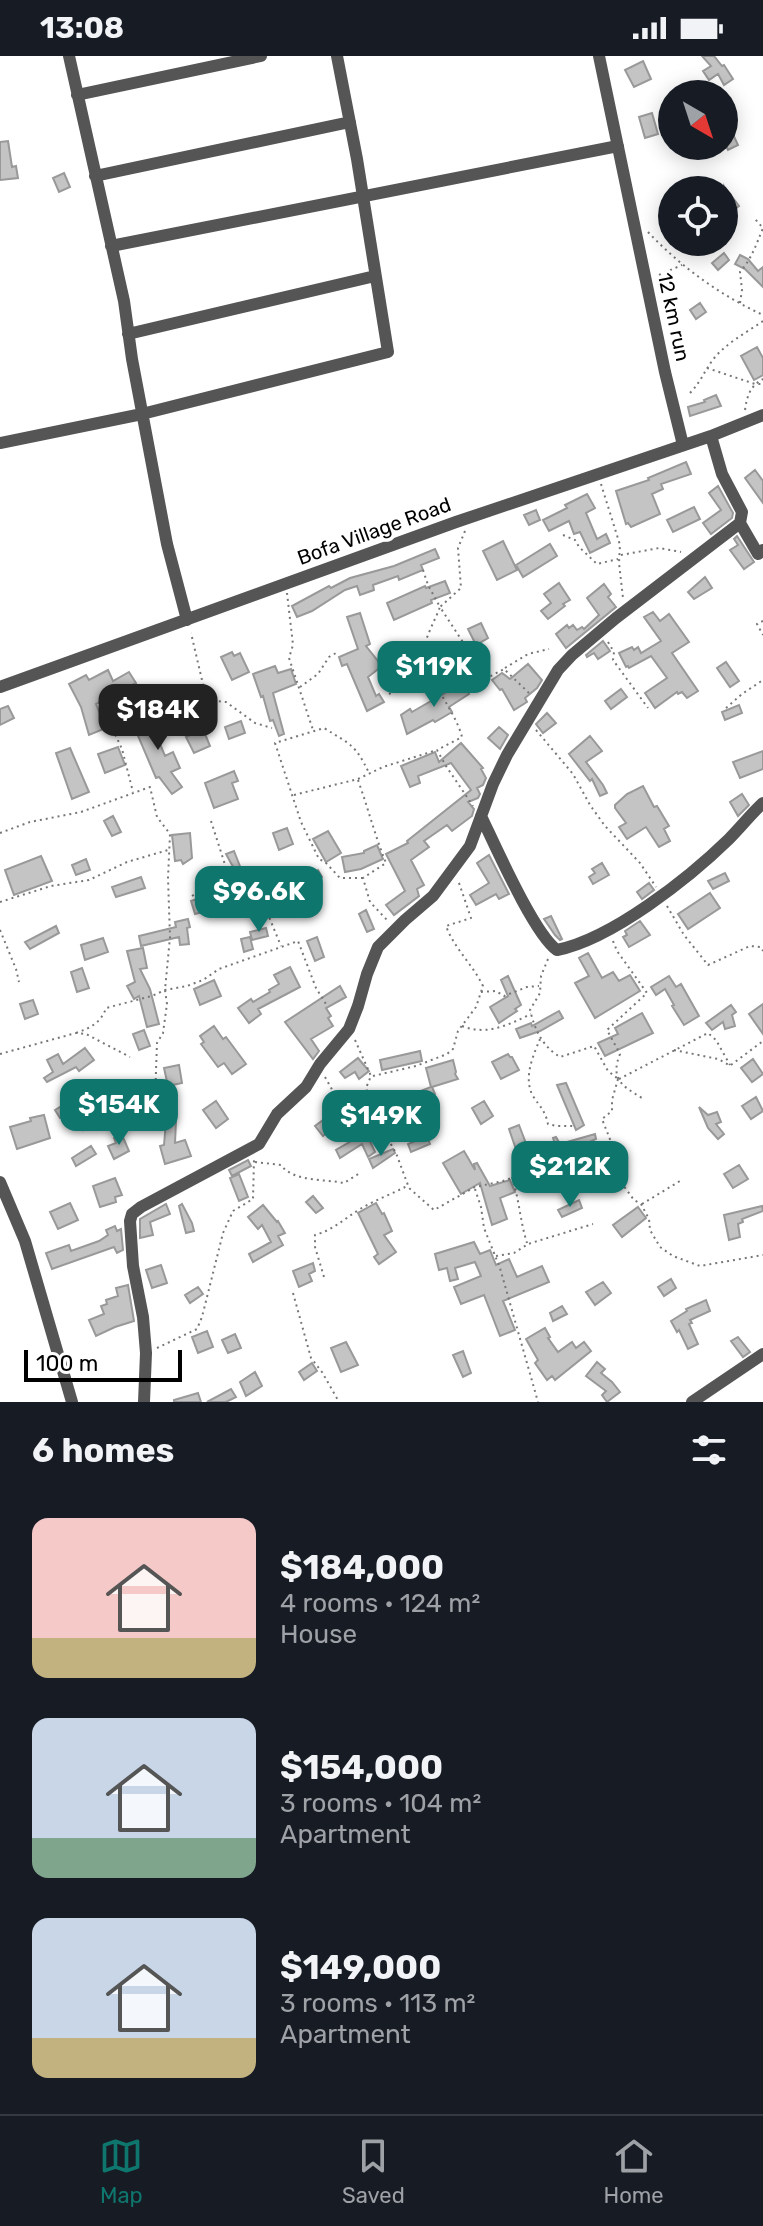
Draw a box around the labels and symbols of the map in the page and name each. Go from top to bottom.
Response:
north arrow [658,80,738,160]
street label: 12 km run [653,271,695,363]
street label: Bofa Village Road [294,492,454,570]
pin: $119K [378,641,490,709]
pin: $184K [102,684,214,752]
pin: $96.6K [194,866,324,934]
pin: $154K [63,1079,175,1147]
pin: $149K [325,1090,437,1158]
pin: $212K [514,1141,626,1209]
scale bar [24,1346,182,1382]

